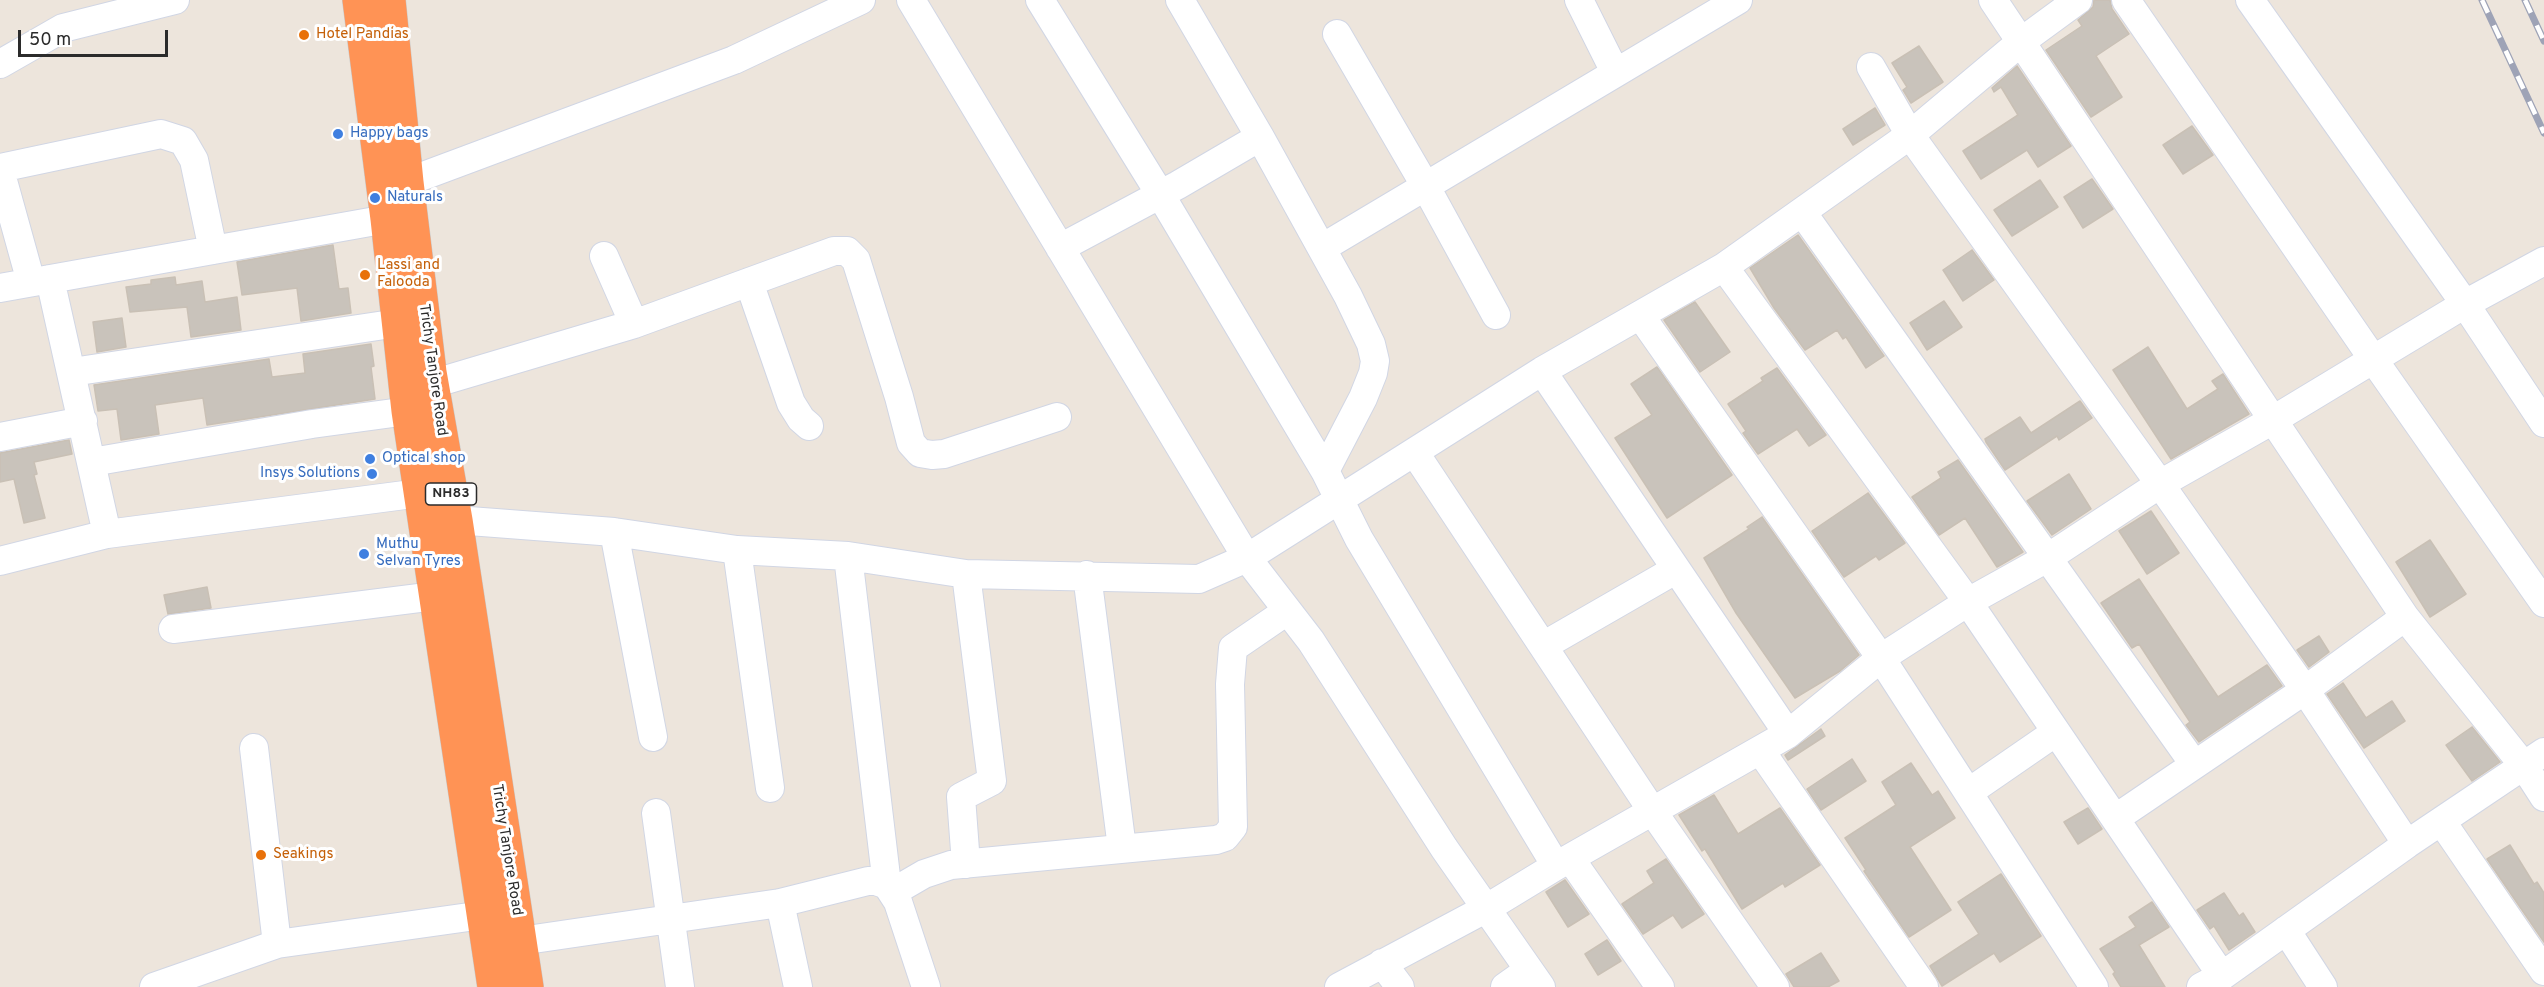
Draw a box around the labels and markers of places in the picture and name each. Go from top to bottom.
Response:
place label: Hotel Pandias [316,26,409,44]
marker: Hotel Pandias [297,28,311,42]
place label: Happy bags [350,125,429,143]
marker: Happy bags [331,127,345,141]
place label: Naturals [387,189,443,207]
marker: Naturals [368,191,382,205]
place label: Lassi and Falooda [377,257,440,292]
marker: Lassi and Falooda [358,268,372,282]
place label: Optical shop [382,450,466,468]
marker: Optical shop [363,452,377,466]
place label: Insys Solutions [260,465,360,483]
marker: Insys Solutions [365,467,379,481]
place label: Muthu Selvan Tyres [376,536,461,571]
marker: Muthu Selvan Tyres [357,547,371,561]
place label: Seakings [273,846,334,864]
marker: Seakings [254,848,268,862]

